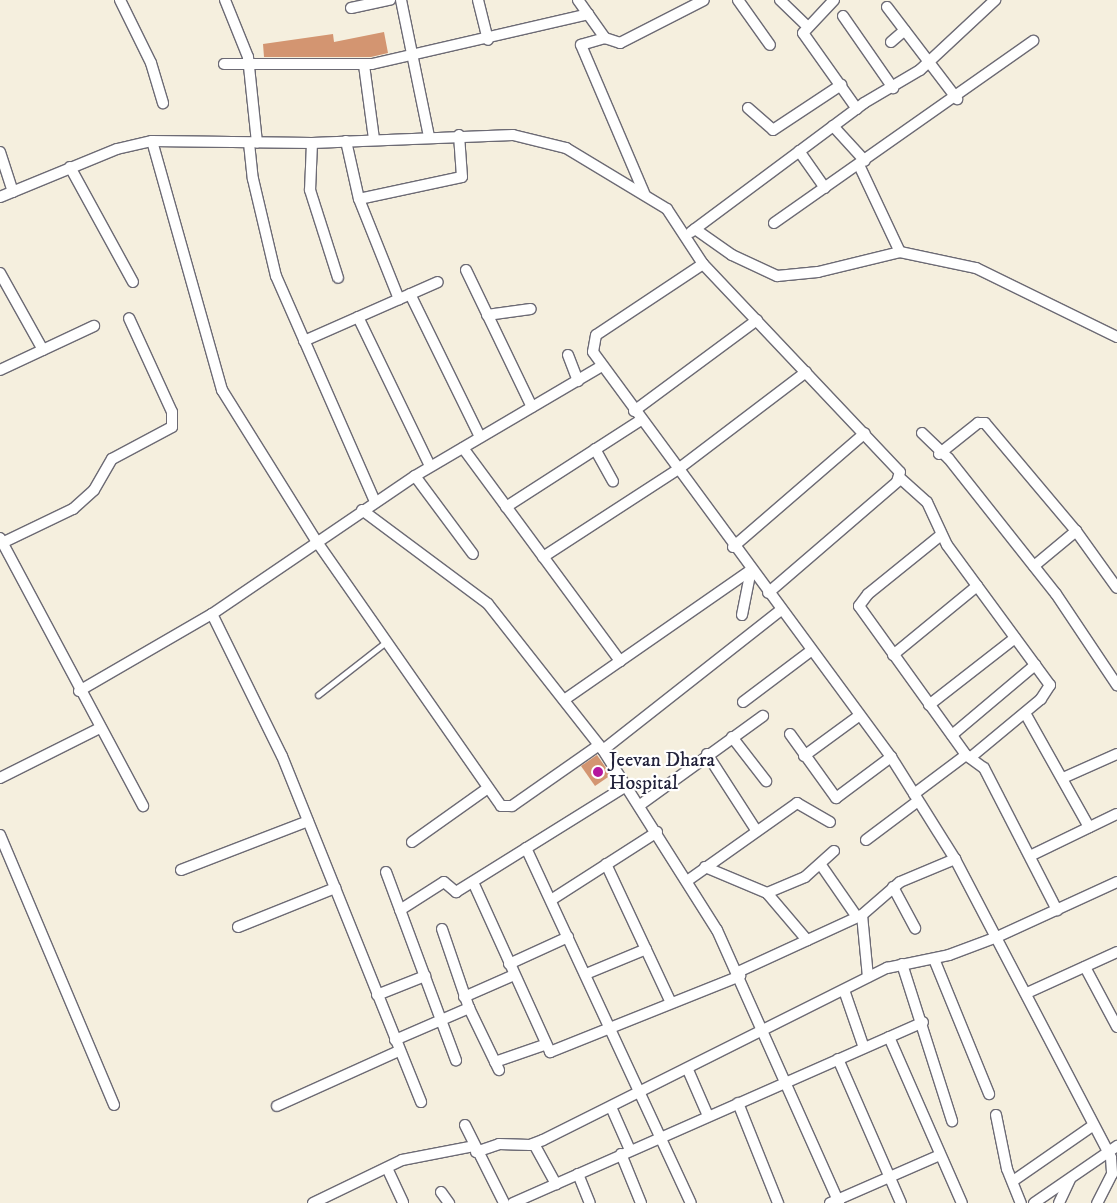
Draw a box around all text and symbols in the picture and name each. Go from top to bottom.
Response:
place label: Jeevan Dhara Hospital [609,748,715,795]
marker: Jeevan Dhara Hospital [591,765,605,779]

